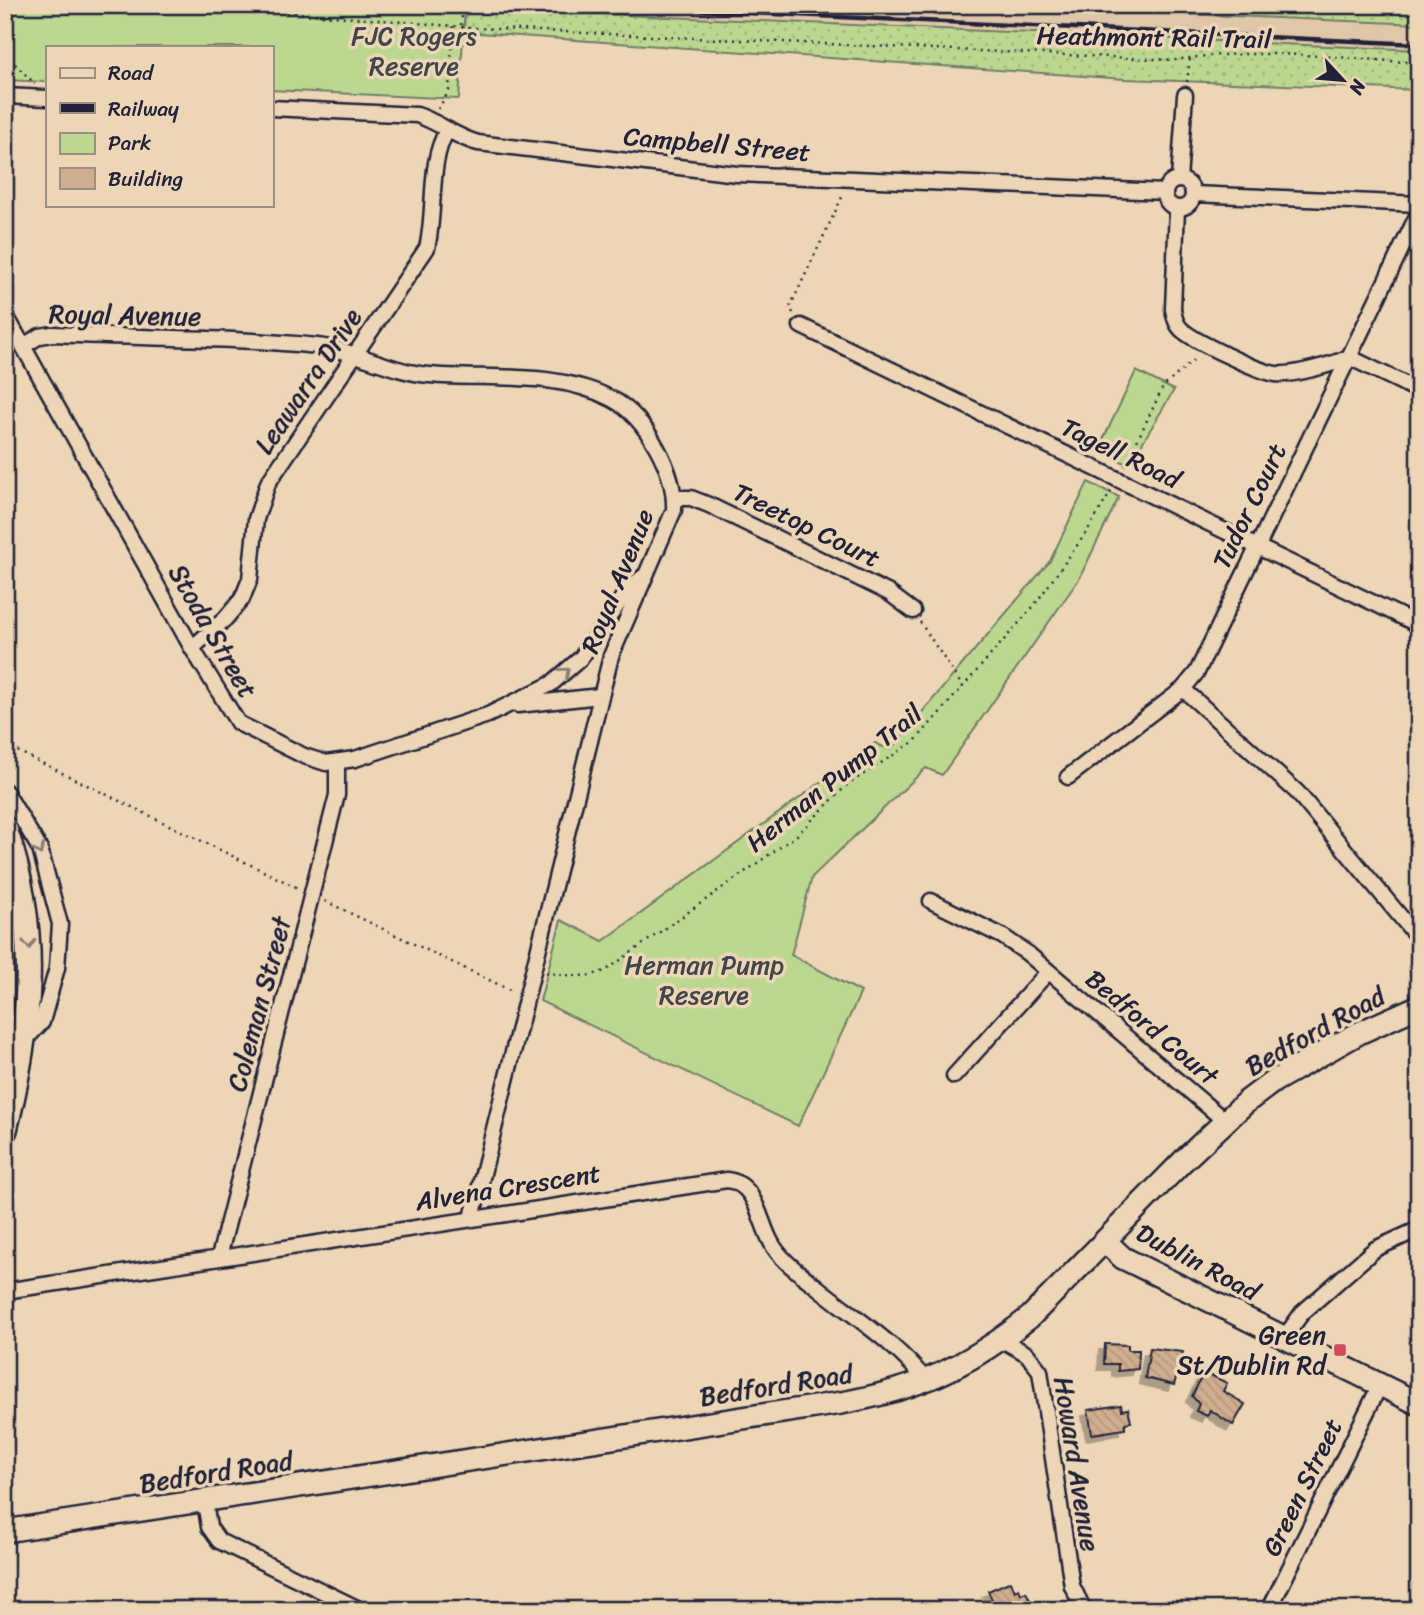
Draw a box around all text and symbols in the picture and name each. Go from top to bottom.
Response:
street label: Heathmont Rail Trail [1036,12,1272,62]
park label: FJC Rogers Reserve [351,13,477,89]
legend [46,46,273,206]
north arrow [1308,46,1378,116]
text: Road [108,54,155,92]
text: N [1340,73,1376,101]
text: Railway [108,90,179,128]
street label: Campbell Street [622,113,812,175]
text: Park [108,124,151,162]
text: Building [108,160,184,198]
street label: Royal Avenue [48,291,202,339]
street label: Leawarra Drive [242,298,374,464]
street label: Tagell Road [1053,404,1191,503]
street label: Tudor Court [1199,435,1299,577]
street label: Treetop Court [725,469,889,581]
street label: Royal Avenue [567,502,667,660]
street label: Stoda Street [156,555,270,707]
one-way arrow [556,668,569,680]
street label: Herman Pump Trail [735,691,933,864]
one-way arrow [30,844,44,856]
street label: Coleman Street [214,910,305,1097]
one-way arrow [21,939,36,950]
park label: Herman Pump Reserve [624,942,784,1018]
street label: Bedford Court [1075,957,1230,1098]
street label: Bedford Road [1236,972,1396,1089]
street label: Alvena Crescent [411,1150,604,1224]
street label: Dublin Road [1128,1210,1270,1315]
place label: Green St/Dublin Rd [1177,1312,1328,1388]
marker: Green St/Dublin Rd [1332,1342,1348,1358]
street label: Bedford Road [696,1350,858,1420]
street label: Howard Avenue [1040,1373,1114,1555]
street label: Green Street [1249,1410,1355,1564]
street label: Bedford Road [136,1437,298,1507]

